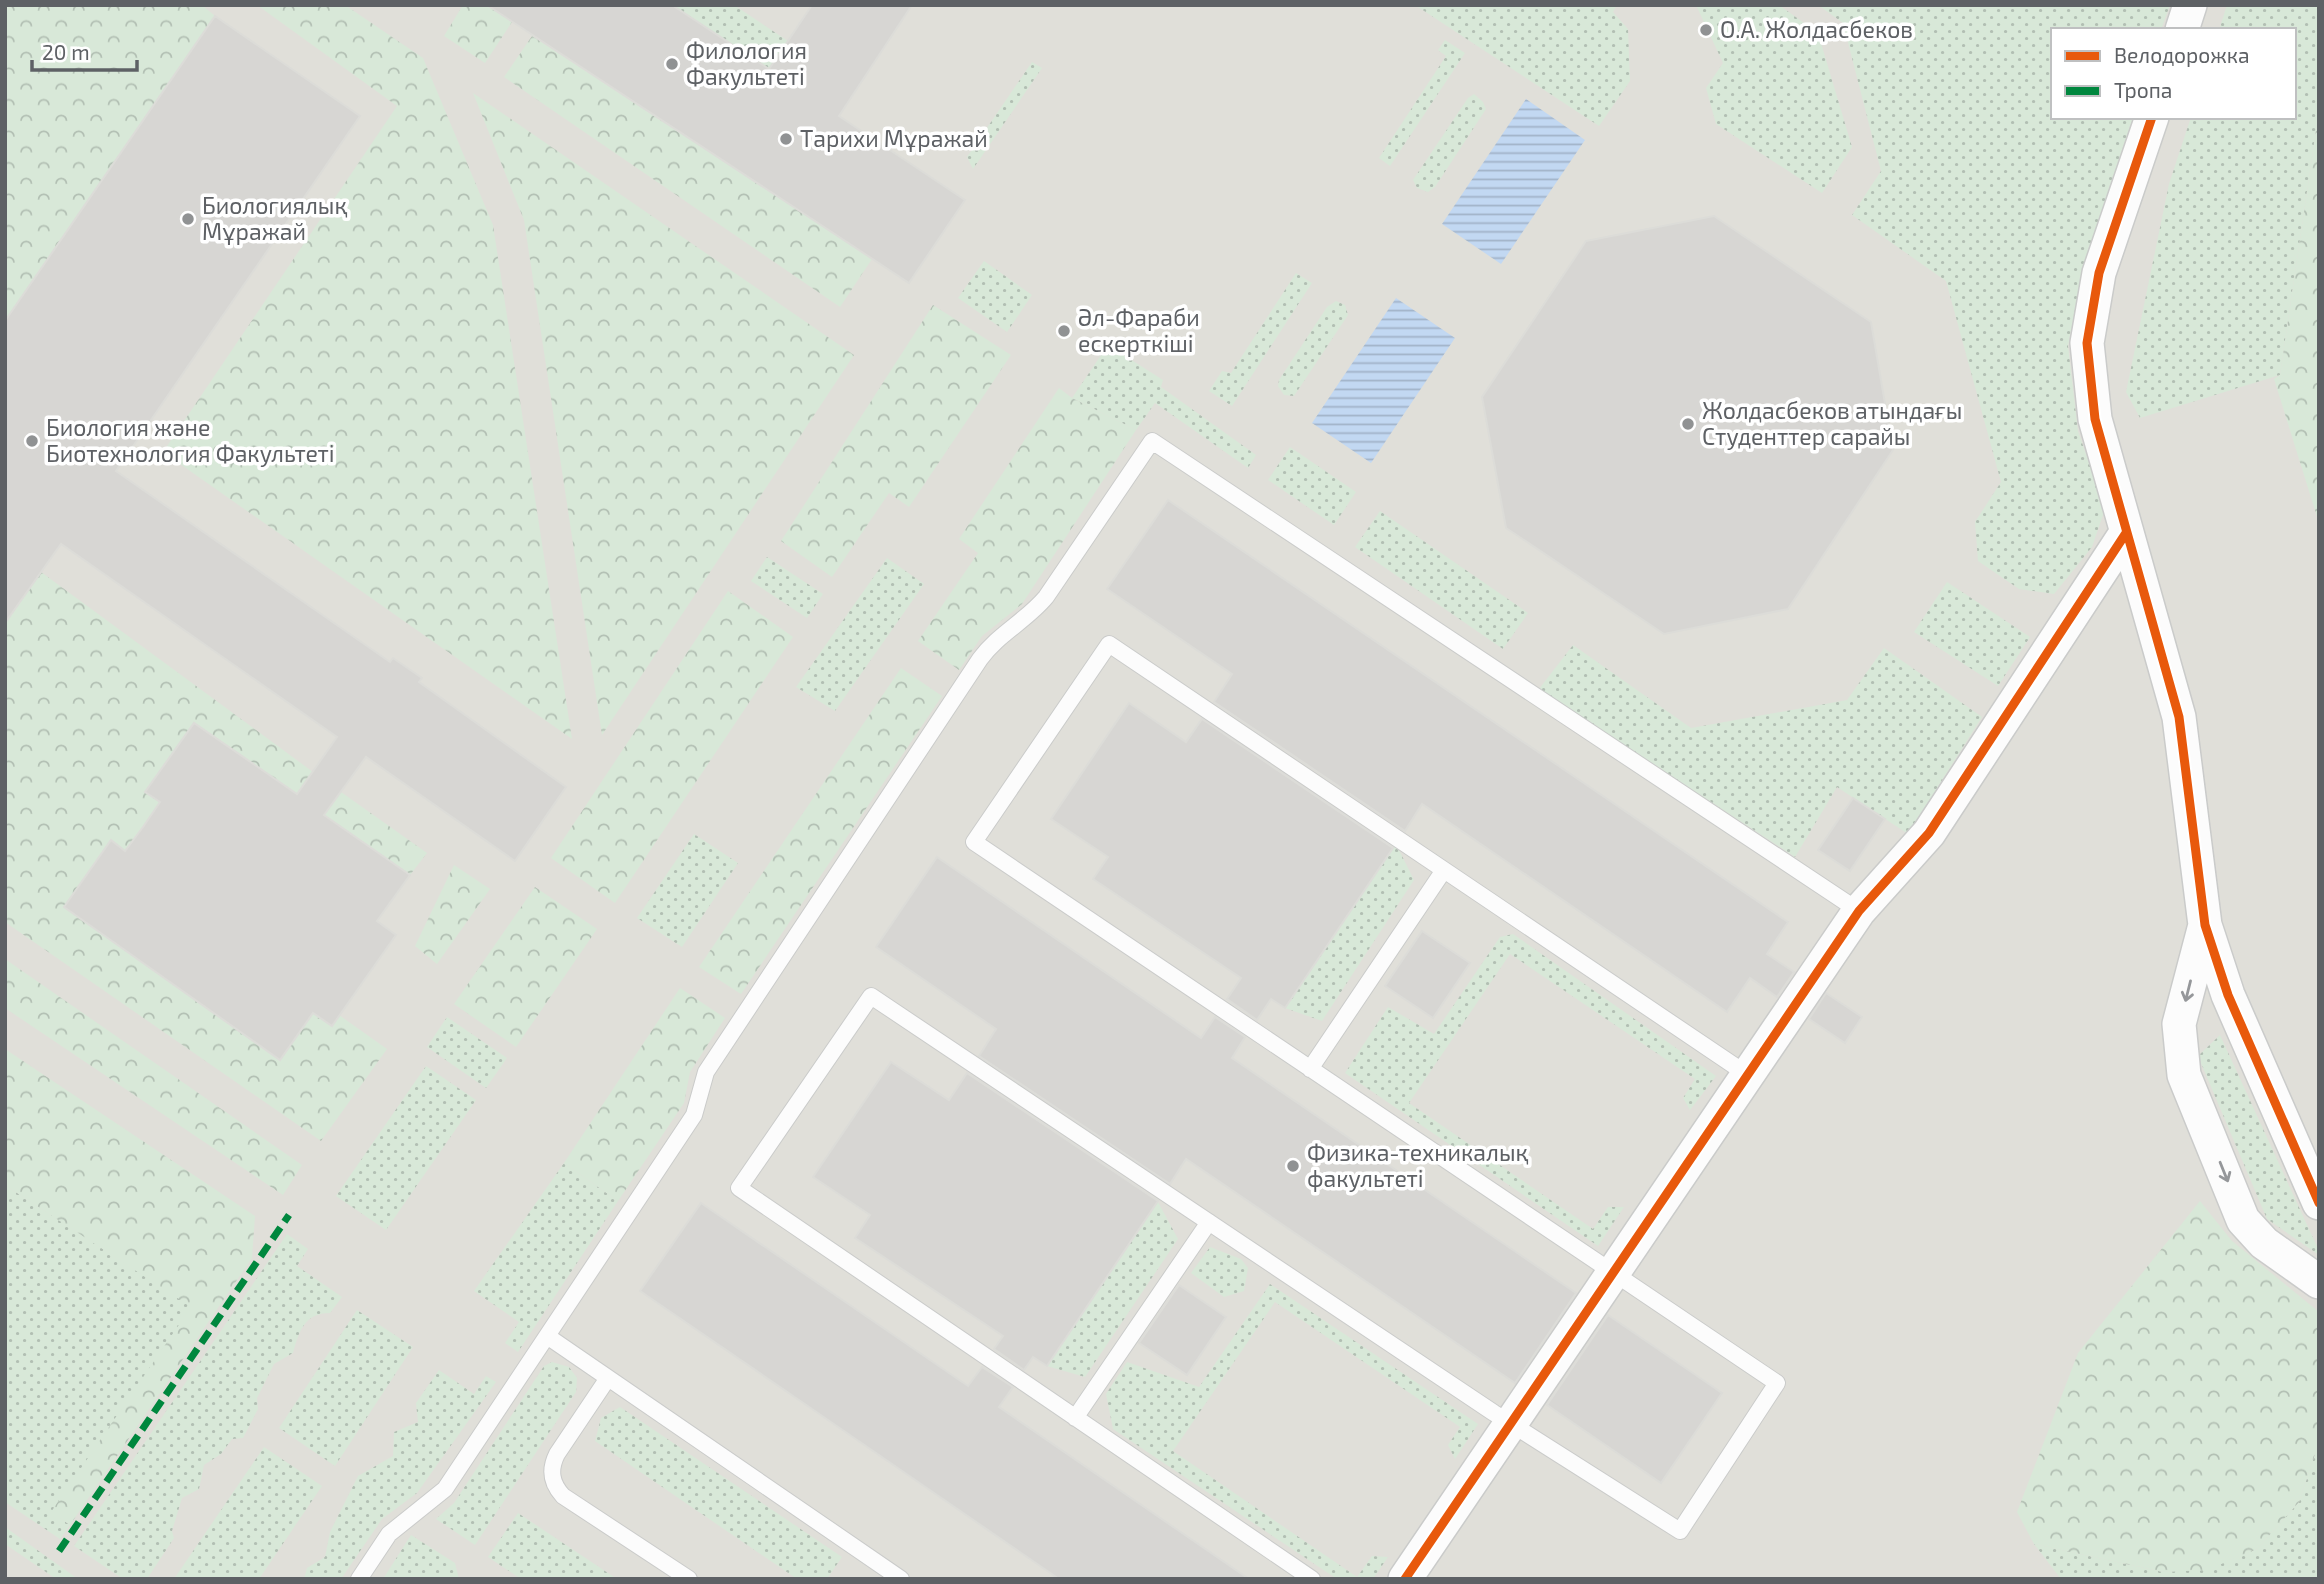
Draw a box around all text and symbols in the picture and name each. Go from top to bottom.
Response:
place label: О.А. Жолдасбеков [1720,15,1913,43]
marker: О.А. Жолдасбеков [1698,22,1714,38]
scale bar [32,28,136,72]
legend [2051,28,2296,119]
place label: Филология Факультеті [686,36,807,91]
text: 20 m [42,39,90,64]
text: Велодорожка [2114,42,2250,67]
marker: Филология Факультеті [664,56,680,72]
text: Тропа [2114,77,2172,102]
place label: Тарихи Мұражай [800,124,988,152]
marker: Тарихи Мұражай [778,131,794,147]
place label: Биологиялық Мұражай [202,191,347,245]
marker: Биологиялық Мұражай [180,211,196,227]
place label: Әл-Фараби ескерткіші [1078,303,1200,357]
marker: Әл-Фараби ескерткіші [1056,323,1072,339]
place label: Жолдасбеков атындағы Студенттер сарайы [1702,396,1962,451]
place label: Биология және Биотехнология Факультеті [46,413,335,468]
marker: Жолдасбеков атындағы Студенттер сарайы [1680,416,1696,432]
marker: Биология және Биотехнология Факультеті [24,433,40,449]
one-way arrow [2181,979,2194,1002]
place label: Физика-техникалық факультеті [1307,1138,1529,1193]
marker: Физика-техникалық факультеті [1285,1158,1301,1174]
one-way arrow [2218,1161,2231,1182]

